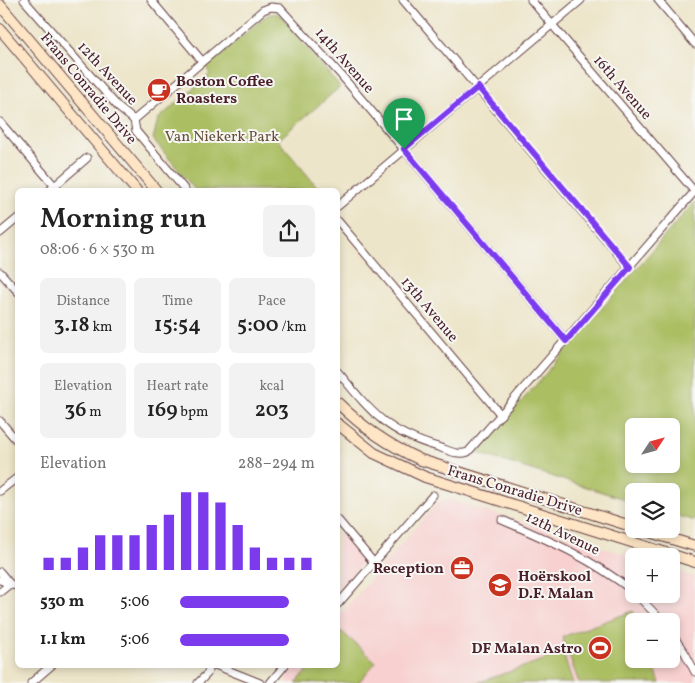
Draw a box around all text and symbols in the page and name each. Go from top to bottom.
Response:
street label: 14th Avenue [309,24,378,98]
street label: Frans Conradie Drive [35,28,141,149]
street label: 12th Avenue [72,38,142,110]
street label: 16th Avenue [588,51,656,125]
place label: Boston Coffee Roasters [176,72,273,110]
cafe icon: Boston Coffee Roasters [146,77,172,103]
pin [383,98,425,149]
icon: arrive [390,105,418,133]
park label: Van Niekerk Park [165,127,279,148]
text: Morning run [40,200,207,239]
button: share [263,205,315,257]
text: 08:06 · 6 × 530 m [40,239,155,261]
street label: 13th Avenue [395,273,463,347]
text: Distance [56,292,110,311]
text: Time [162,292,193,311]
text: Pace [258,292,286,311]
text: 3.18 [54,311,90,340]
text: 15:54 [154,311,201,340]
text: 5:00 [237,311,279,340]
text: km [90,318,112,337]
text: /km [279,318,307,337]
text: Elevation [54,377,112,396]
text: Heart rate [147,377,208,396]
text: kcal [259,377,284,396]
text: 36 [65,396,87,425]
text: 169 [147,396,177,425]
text: 203 [255,396,289,425]
text: m [87,403,102,422]
text: bpm [177,403,208,422]
north arrow [625,418,680,472]
map controls [625,418,680,668]
text: Elevation [40,453,107,475]
text: 288–294 m [238,453,315,475]
street label: Frans Conradie Drive [444,461,585,522]
button: layers [625,483,680,538]
street label: 12th Avenue [522,507,603,561]
button: + [625,548,680,603]
office icon: Reception [449,555,475,581]
place label: Reception [373,559,444,580]
place label: Hoërskool D.F. Malan [518,567,594,605]
school or university icon: Hoërskool D.F. Malan [487,572,513,598]
text: 530 m [40,591,84,613]
text: 5:06 [120,591,149,613]
button: − [625,613,680,668]
text: 1.1 km [40,629,86,651]
text: 5:06 [120,629,149,651]
sports icon: DF Malan Astro [587,635,613,661]
place label: DF Malan Astro [471,639,582,660]

